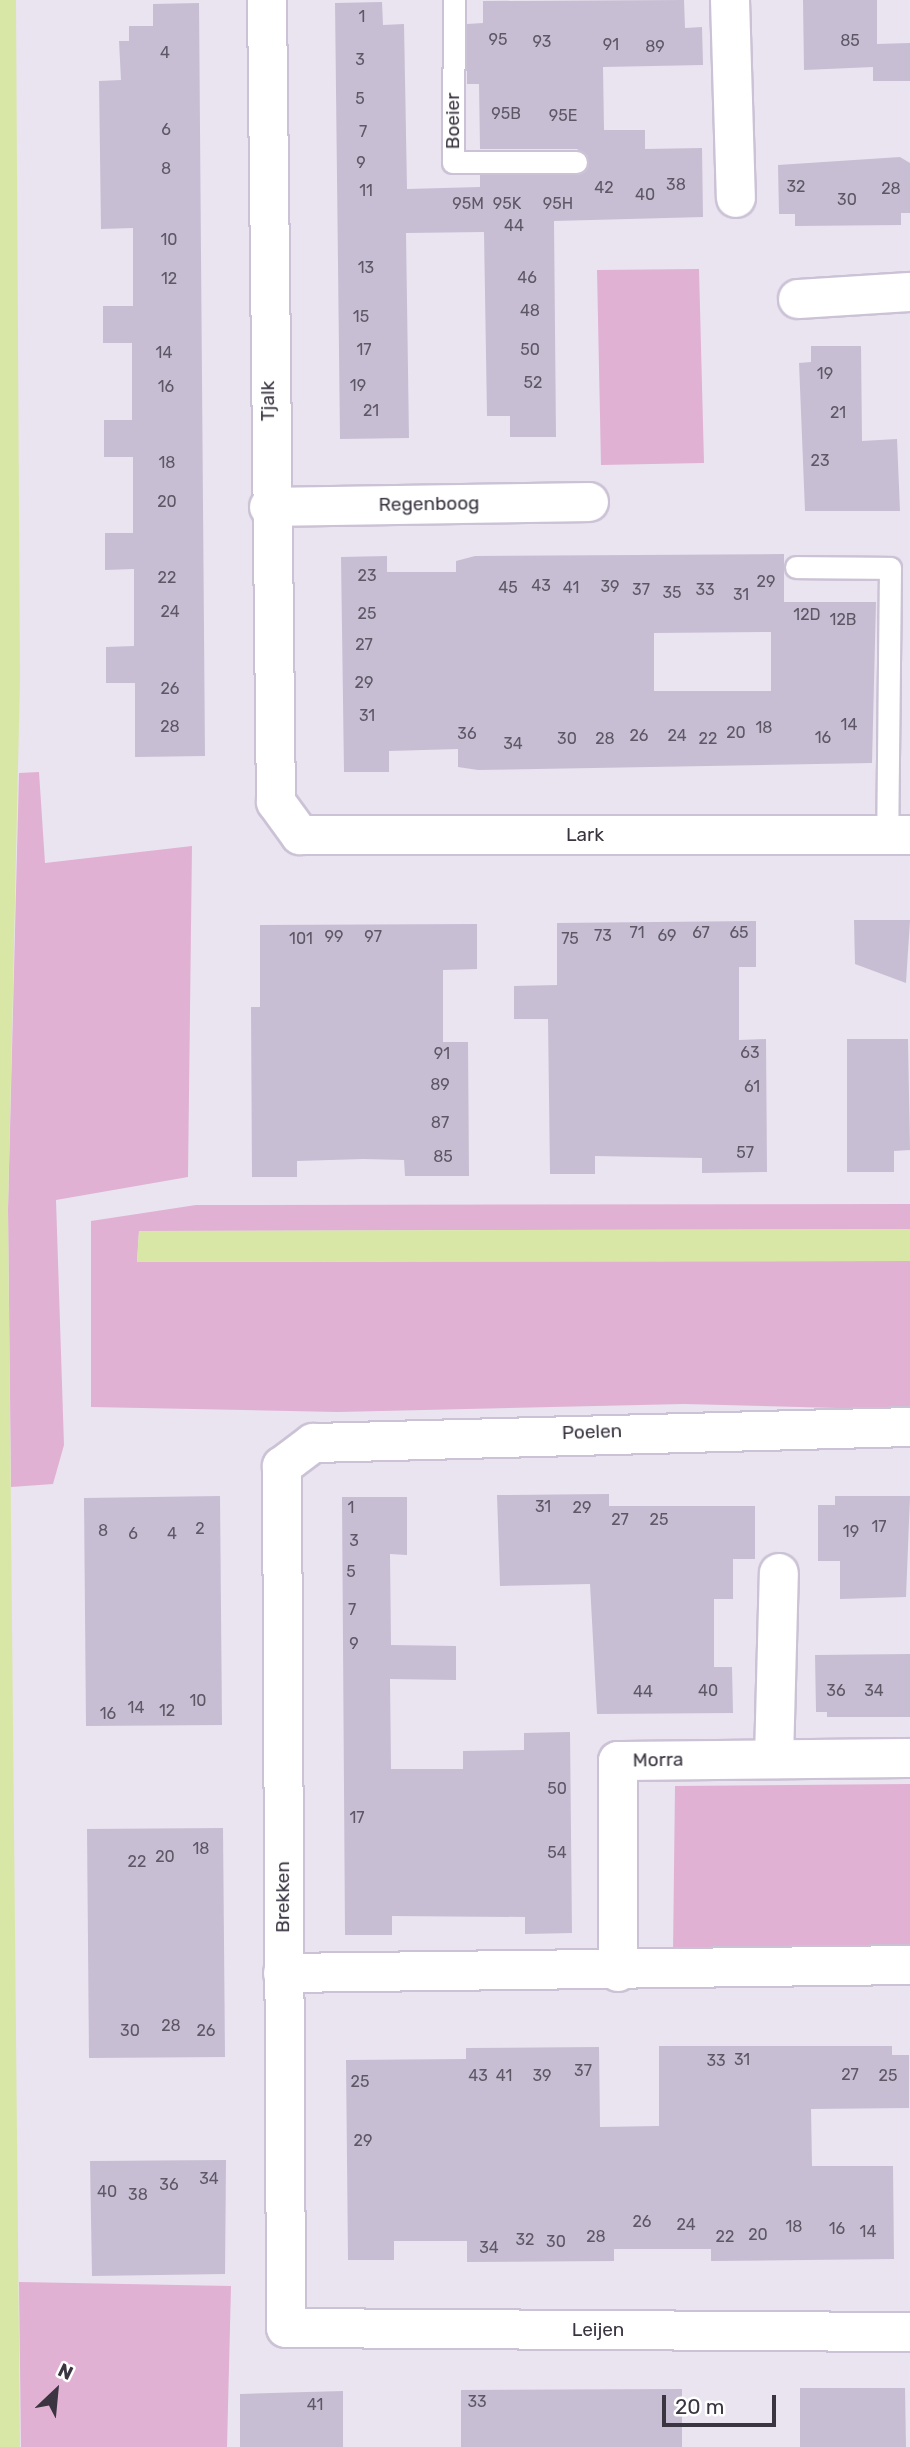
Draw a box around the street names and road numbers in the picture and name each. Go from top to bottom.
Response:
street label: Boeier [442,93,464,149]
street label: Tjalk [257,381,279,421]
street label: Regenboog [378,492,480,516]
street label: Lark [566,824,604,846]
street label: Poelen [561,1420,623,1444]
street label: Morra [632,1748,684,1772]
street label: Brekken [272,1861,294,1933]
street label: Leijen [572,2319,624,2341]

